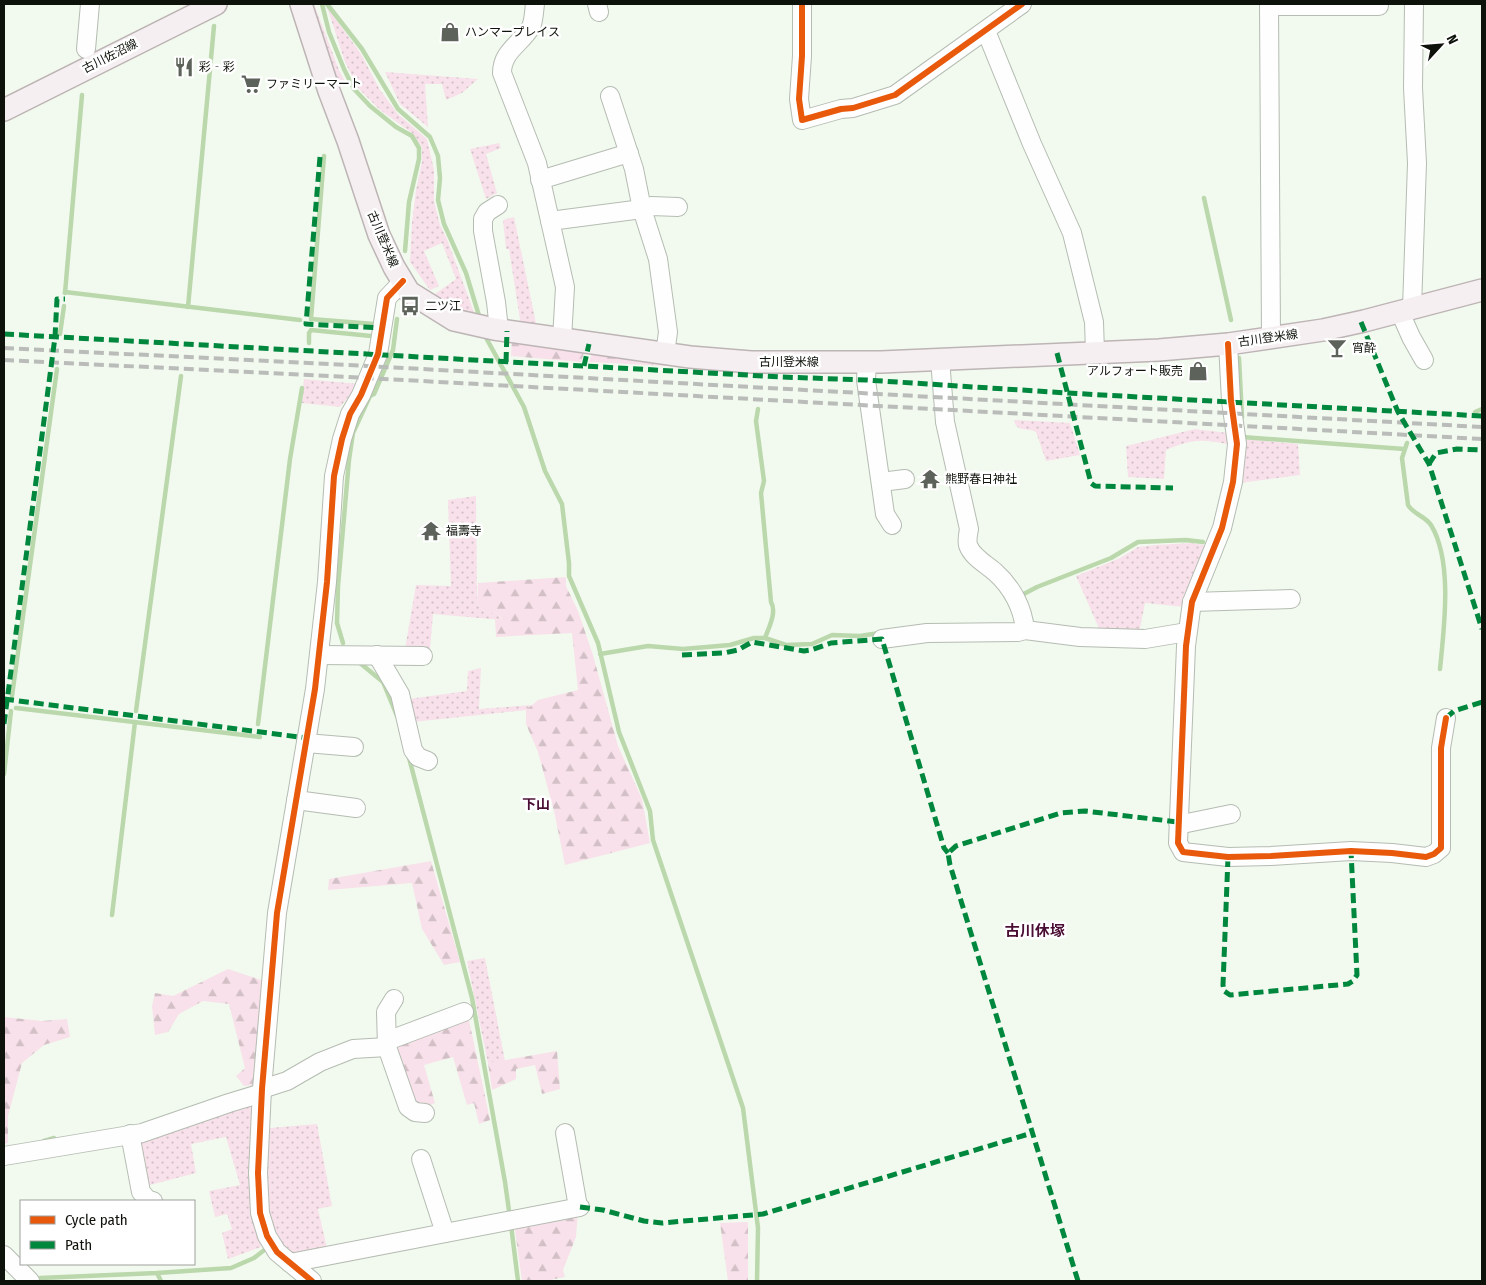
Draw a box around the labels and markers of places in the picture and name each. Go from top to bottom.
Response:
shop icon: ハンマープレイス [439,21,461,43]
place label: ハンマープレイス [465,25,560,39]
restaurant icon: 彩‐彩 [173,56,195,78]
place label: 彩‐彩 [199,60,235,74]
supermarket icon: ファミリーマート [240,73,262,95]
place label: ファミリーマート [266,77,362,91]
bus stop icon: 二ツ江 [399,295,421,317]
place label: 二ツ江 [425,299,461,313]
bar icon: 宵酔 [1326,337,1348,359]
place label: 宵酔 [1352,341,1376,355]
shop icon: アルフォート販売 [1187,360,1209,382]
place label: アルフォート販売 [1087,364,1183,378]
temple icon: 熊野春日神社 [919,468,941,490]
place label: 熊野春日神社 [945,472,1017,486]
temple icon: 福壽寺 [420,520,442,542]
place label: 福壽寺 [446,524,482,538]

